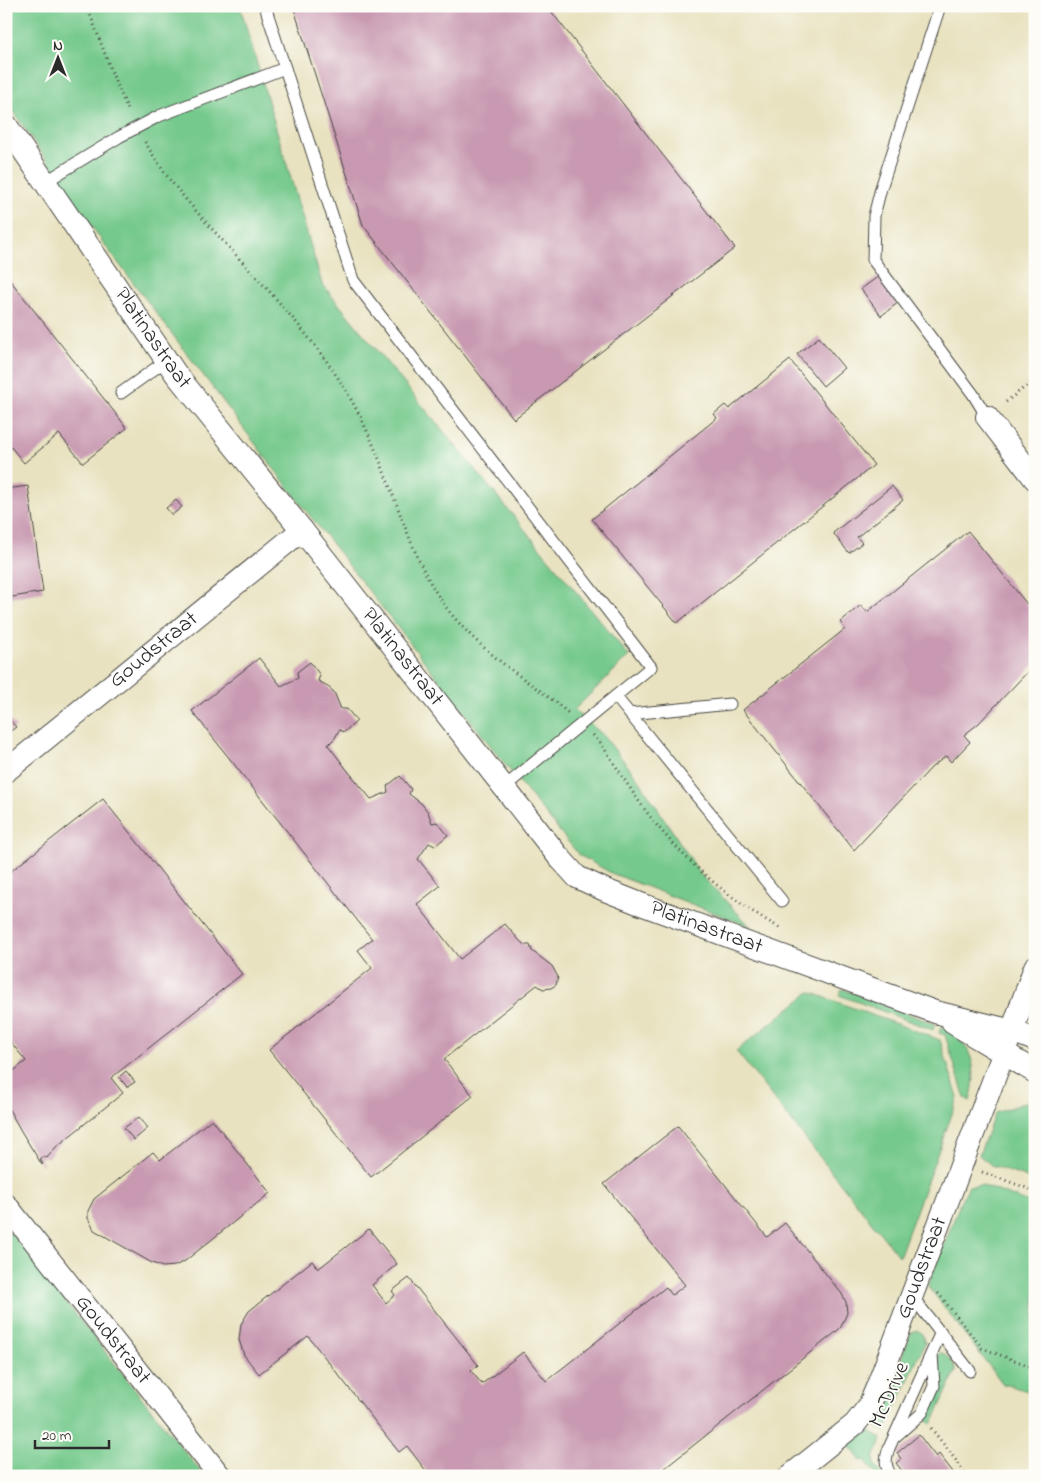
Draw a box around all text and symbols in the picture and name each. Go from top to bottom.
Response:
north arrow [32,32,82,82]
text: N [53,36,63,57]
street label: Platinastraat [106,281,199,397]
street label: Platinastraat [353,601,451,714]
street label: Goudstraat [103,604,206,697]
street label: Platinastraat [646,893,768,964]
street label: Goudstraat [888,1212,956,1324]
street label: Goudstraat [67,1288,159,1392]
street label: McDrive [861,1357,919,1433]
scale bar [35,1417,109,1449]
text: 20 m [42,1425,72,1447]

